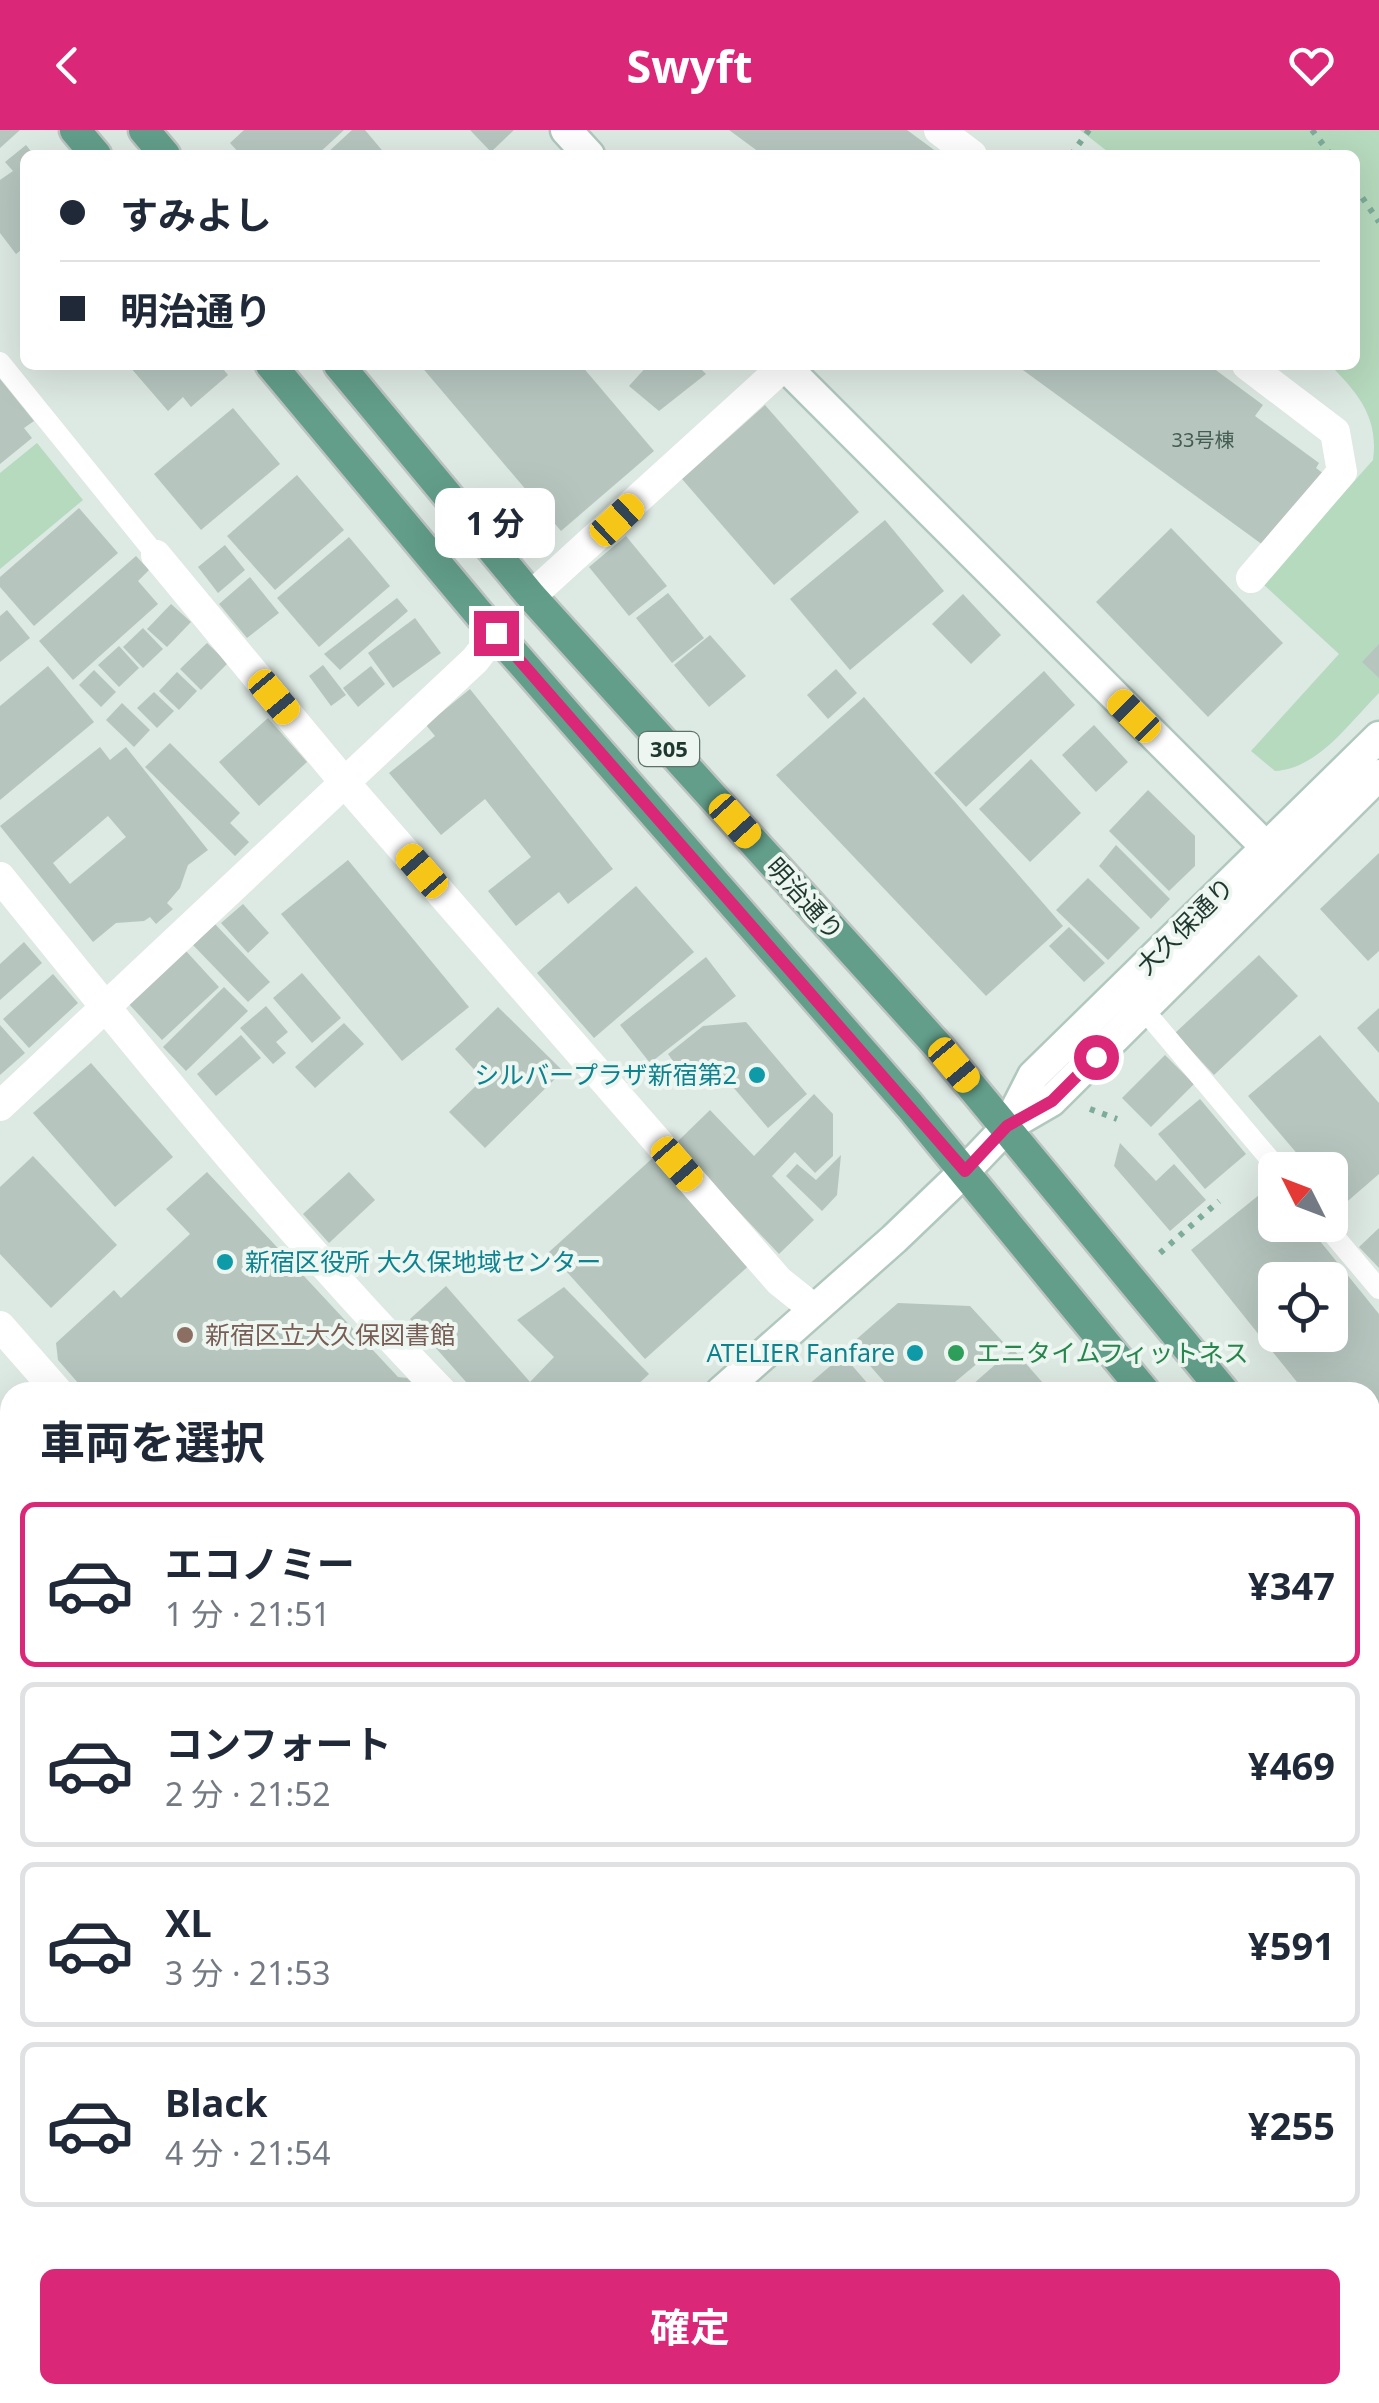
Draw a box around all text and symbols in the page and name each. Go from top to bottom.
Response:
text: Swyft [627,35,752,96]
icon: back [40,38,95,93]
icon: heart [1284,38,1339,93]
text: すみよし [120,188,272,240]
text: 明治通り [120,284,272,336]
house number: 33号棟 [1172,426,1234,453]
callout: 1 分 [436,488,556,558]
car [585,489,649,551]
text: 1 分 [466,501,524,544]
route end [474,611,519,656]
car [243,664,305,730]
car [1102,684,1166,748]
road number: 305 [639,732,699,766]
car [704,789,766,853]
car [391,839,453,903]
street label: 明治通り [760,850,852,947]
street label: 大久保通り [1128,869,1241,982]
car [923,1032,985,1098]
route start [1074,1035,1119,1080]
place label: シルバープラザ新宿第2 [474,1057,737,1091]
marker: シルバープラザ新宿第2 [746,1064,768,1086]
car [646,1132,708,1196]
north arrow [1258,1152,1348,1242]
map controls [1258,1152,1348,1352]
place label: 新宿区役所 大久保地域センター [245,1244,602,1278]
marker: 新宿区役所 大久保地域センター [214,1251,236,1273]
button: locate [1258,1262,1348,1352]
place label: 新宿区立大久保図書館 [205,1317,455,1351]
marker: 新宿区立大久保図書館 [174,1324,196,1346]
place label: ATELIER Fanfare [706,1335,895,1369]
place label: エニタイムフィットネス [976,1335,1249,1369]
marker: ATELIER Fanfare [904,1342,926,1364]
marker: エニタイムフィットネス [945,1342,967,1364]
text: 車両を選択 [40,1411,265,1472]
text: エコノミー [165,1537,355,1589]
icon: car [45,1540,135,1630]
text: ¥347 [1248,1559,1335,1611]
text: 1 分 · 21:51 [165,1592,331,1635]
text: コンフォート [165,1717,392,1769]
icon: car [45,1720,135,1810]
text: ¥469 [1248,1739,1335,1791]
text: 2 分 · 21:52 [165,1772,331,1815]
text: XL [165,1896,212,1948]
icon: car [45,1900,135,1990]
text: ¥591 [1248,1919,1335,1971]
text: 3 分 · 21:53 [165,1951,331,1994]
text: Black [165,2076,268,2128]
icon: car [45,2080,135,2170]
text: ¥255 [1248,2099,1335,2151]
text: 4 分 · 21:54 [165,2131,331,2174]
button: 確定 [40,2269,1340,2384]

